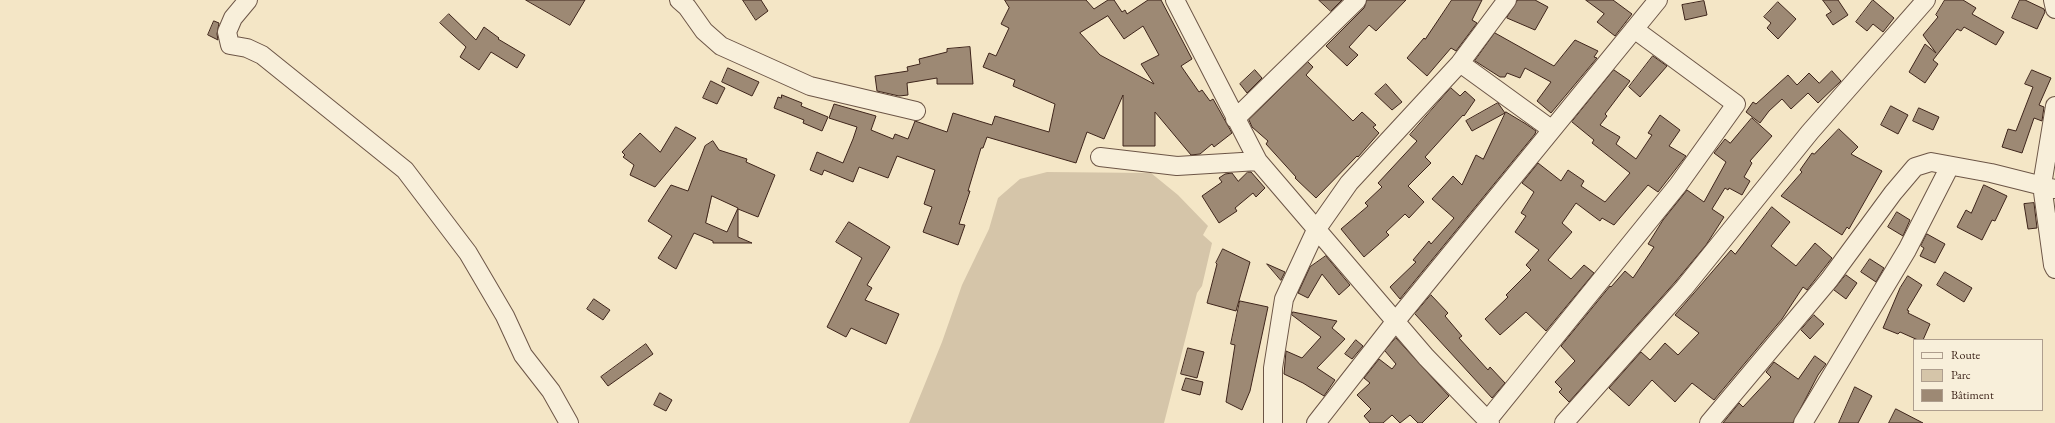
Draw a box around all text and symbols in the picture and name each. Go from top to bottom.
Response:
legend [1913,339,2043,411]
text: Route [1951,347,1980,363]
text: Parc [1951,367,1971,383]
text: Bâtiment [1951,387,1994,403]

